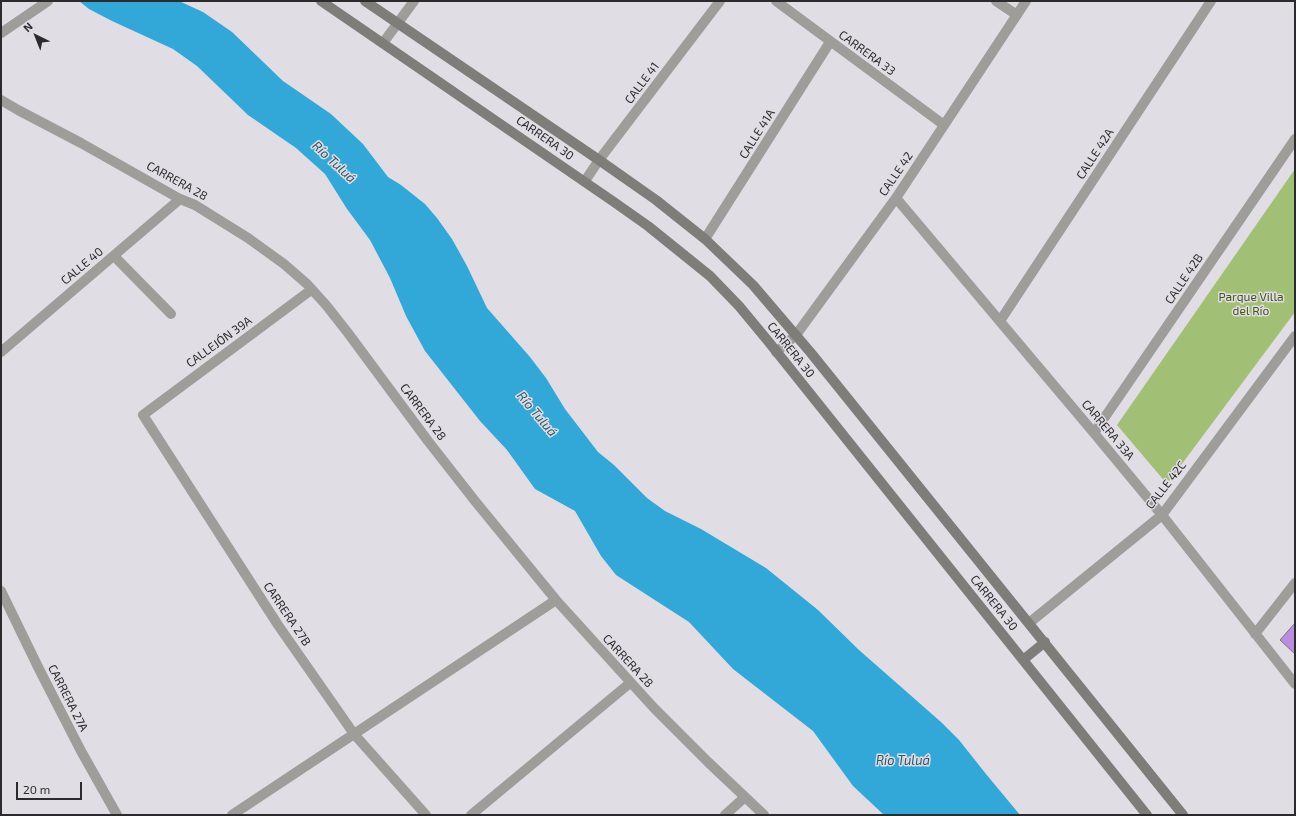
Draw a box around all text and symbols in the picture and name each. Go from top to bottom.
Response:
north arrow [16,16,56,56]
text: N [20,19,35,34]
street label: CARRERA 33 [836,28,898,78]
street label: CALLE 41 [622,59,662,107]
street label: CALLE 41A [736,107,778,161]
street label: CARRERA 30 [513,113,577,163]
street label: CALLE 42A [1073,126,1117,182]
water label: Río Tuluá [309,138,359,186]
street label: CALLE 42 [876,149,916,199]
street label: CARRERA 28 [144,158,210,204]
street label: CALLE 40 [58,244,106,288]
street label: CALLE 42B [1162,251,1206,307]
park label: Parque Villa del Río [1218,290,1284,318]
street label: CALLEJÓN 39A [183,313,255,371]
street label: CARRERA 30 [764,319,818,381]
street label: CARRERA 28 [397,381,449,443]
water label: Río Tuluá [514,388,560,440]
street label: CARRERA 33A [1079,397,1137,463]
street label: CALLE 42C [1143,458,1189,512]
street label: CARRERA 30 [967,572,1021,634]
street label: CARRERA 27B [260,579,314,649]
street label: CARRERA 28 [600,631,656,691]
street label: CARRERA 27A [45,662,91,734]
water label: Río Tuluá [876,753,930,769]
scale bar [18,774,84,800]
text: 20 m [23,782,50,796]

